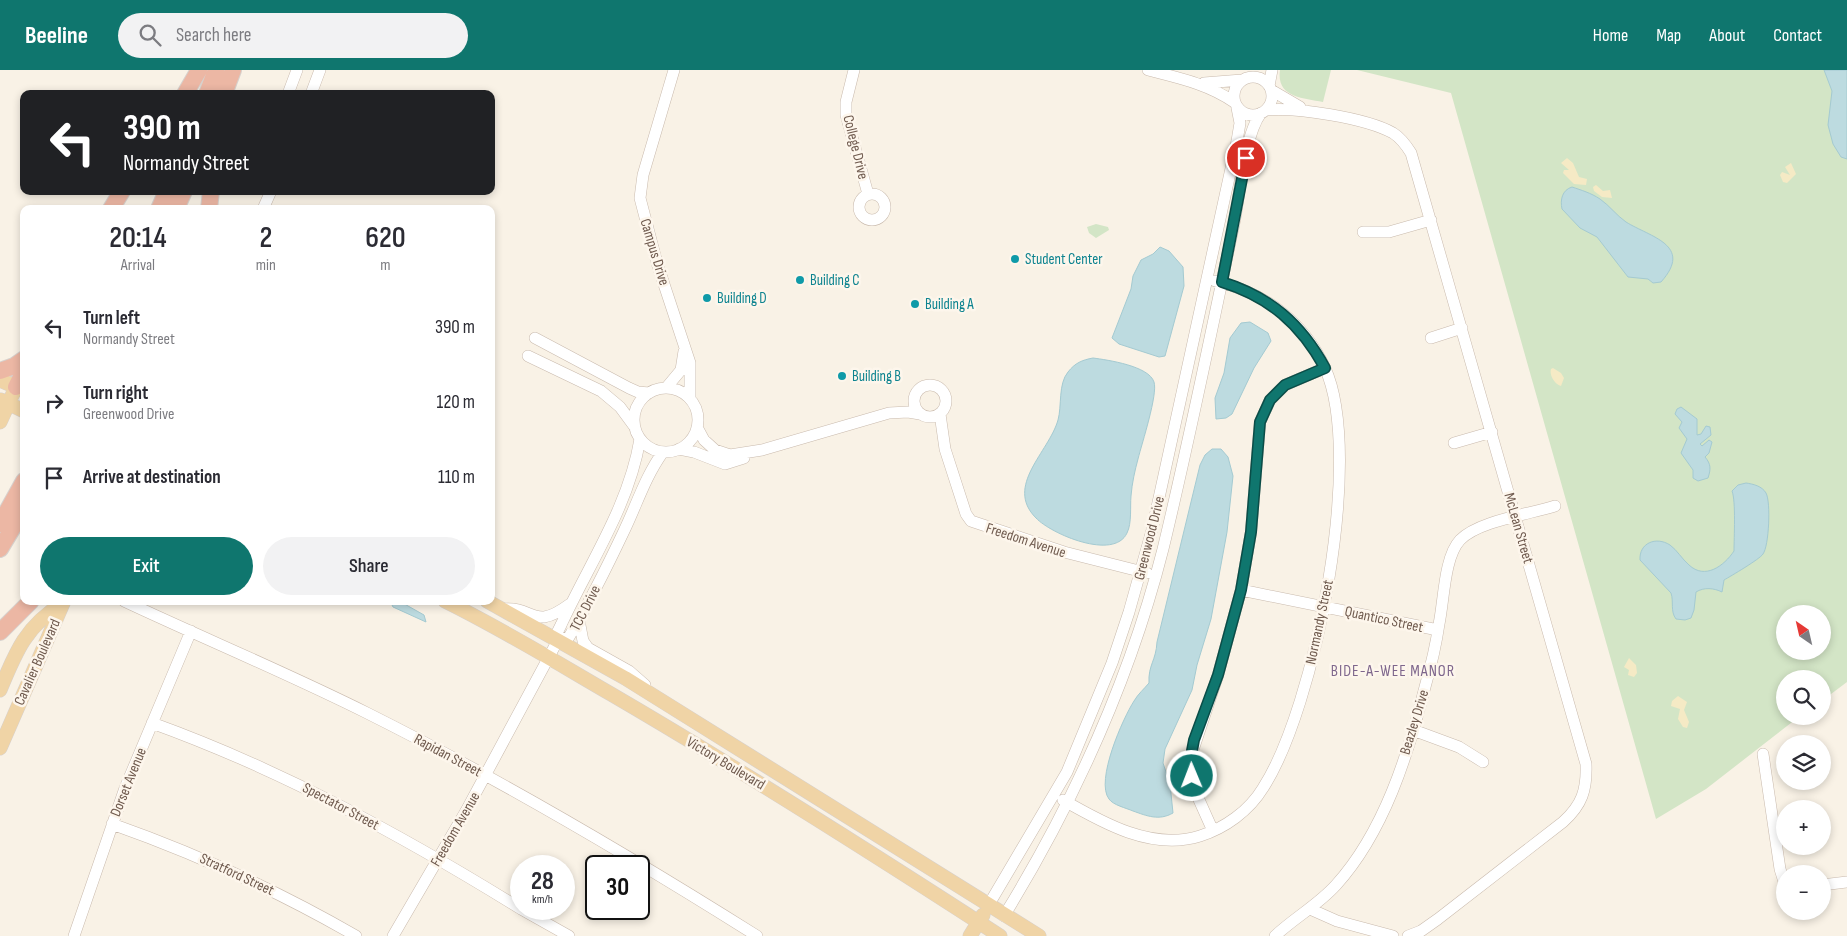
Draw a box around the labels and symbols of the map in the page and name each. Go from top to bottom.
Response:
street label: College Drive [838,113,873,181]
pin [1225,137,1267,179]
street label: Campus Drive [635,216,674,288]
place label: Student Center [1025,250,1103,269]
marker: Student Center [1009,253,1021,265]
place label: Building C [810,271,860,290]
marker: Building C [794,274,806,286]
place label: Building D [717,289,767,308]
marker: Building D [701,292,713,304]
place label: Building A [925,295,974,314]
marker: Building A [909,298,921,310]
place label: Building B [852,367,901,386]
marker: Building B [836,370,848,382]
street label: McLean Street [1499,491,1538,566]
street label: Greenwood Drive [1130,494,1169,582]
street label: Freedom Avenue [983,519,1068,562]
street label: Normandy Street [1301,578,1338,666]
street label: TCC Drive [566,582,605,634]
street label: Quantico Street [1343,602,1425,637]
north arrow [1776,605,1831,660]
street label: Cavalier Boulevard [10,616,65,708]
district label: BIDE-A-WEE MANOR [1331,662,1455,681]
street label: Beazley Drive [1396,687,1433,757]
street label: Rapidan Street [411,730,485,781]
street label: Victory Boulevard [683,733,768,794]
street label: Dorset Avenue [106,745,151,819]
position arrow [1165,749,1217,801]
street label: Spectator Street [299,778,383,835]
street label: Freedom Avenue [426,789,484,870]
street label: Stratford Street [197,849,277,900]
speed limit sign: 30 [585,855,650,920]

